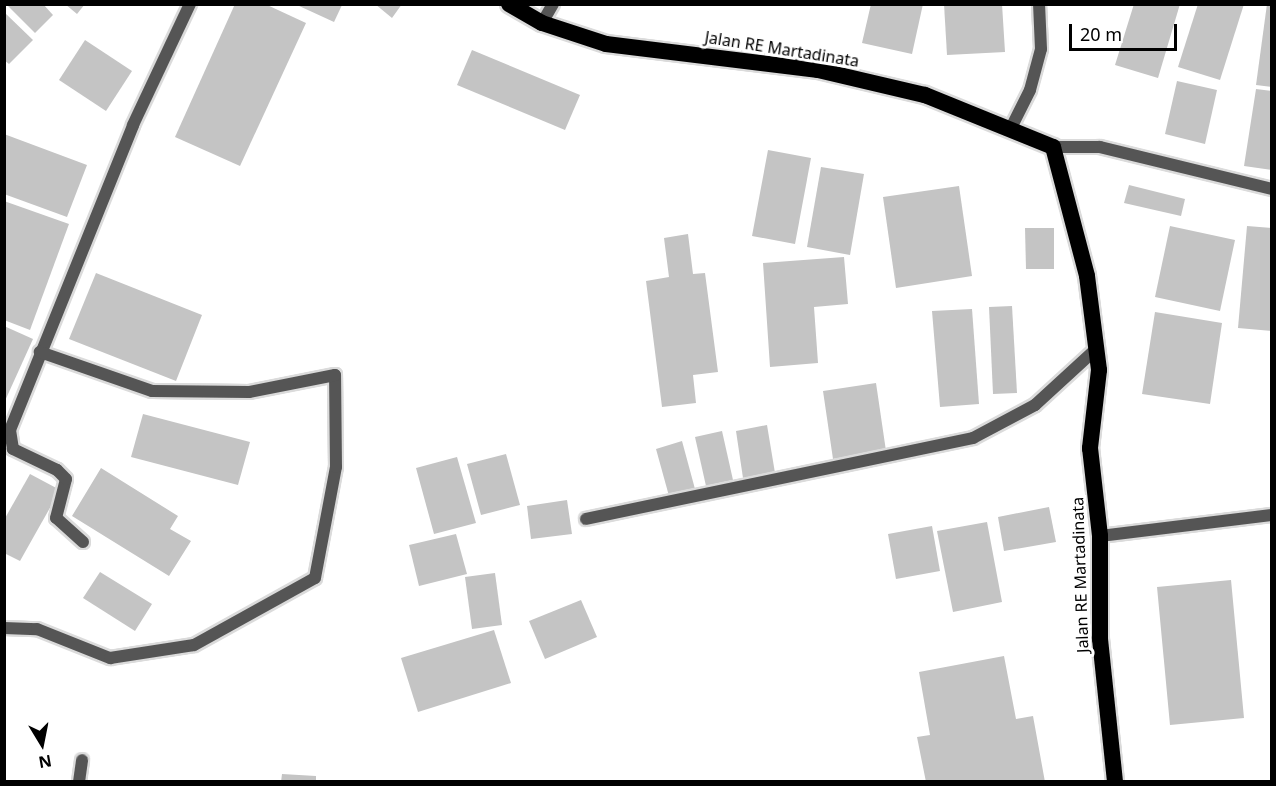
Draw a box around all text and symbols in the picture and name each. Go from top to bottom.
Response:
scale bar [1072,12,1180,50]
text: 20 m [1080,22,1122,46]
street label: Jalan RE Martadinata [703,27,861,71]
street label: Jalan RE Martadinata [1068,497,1092,653]
north arrow [12,714,72,774]
text: N [37,750,53,774]

